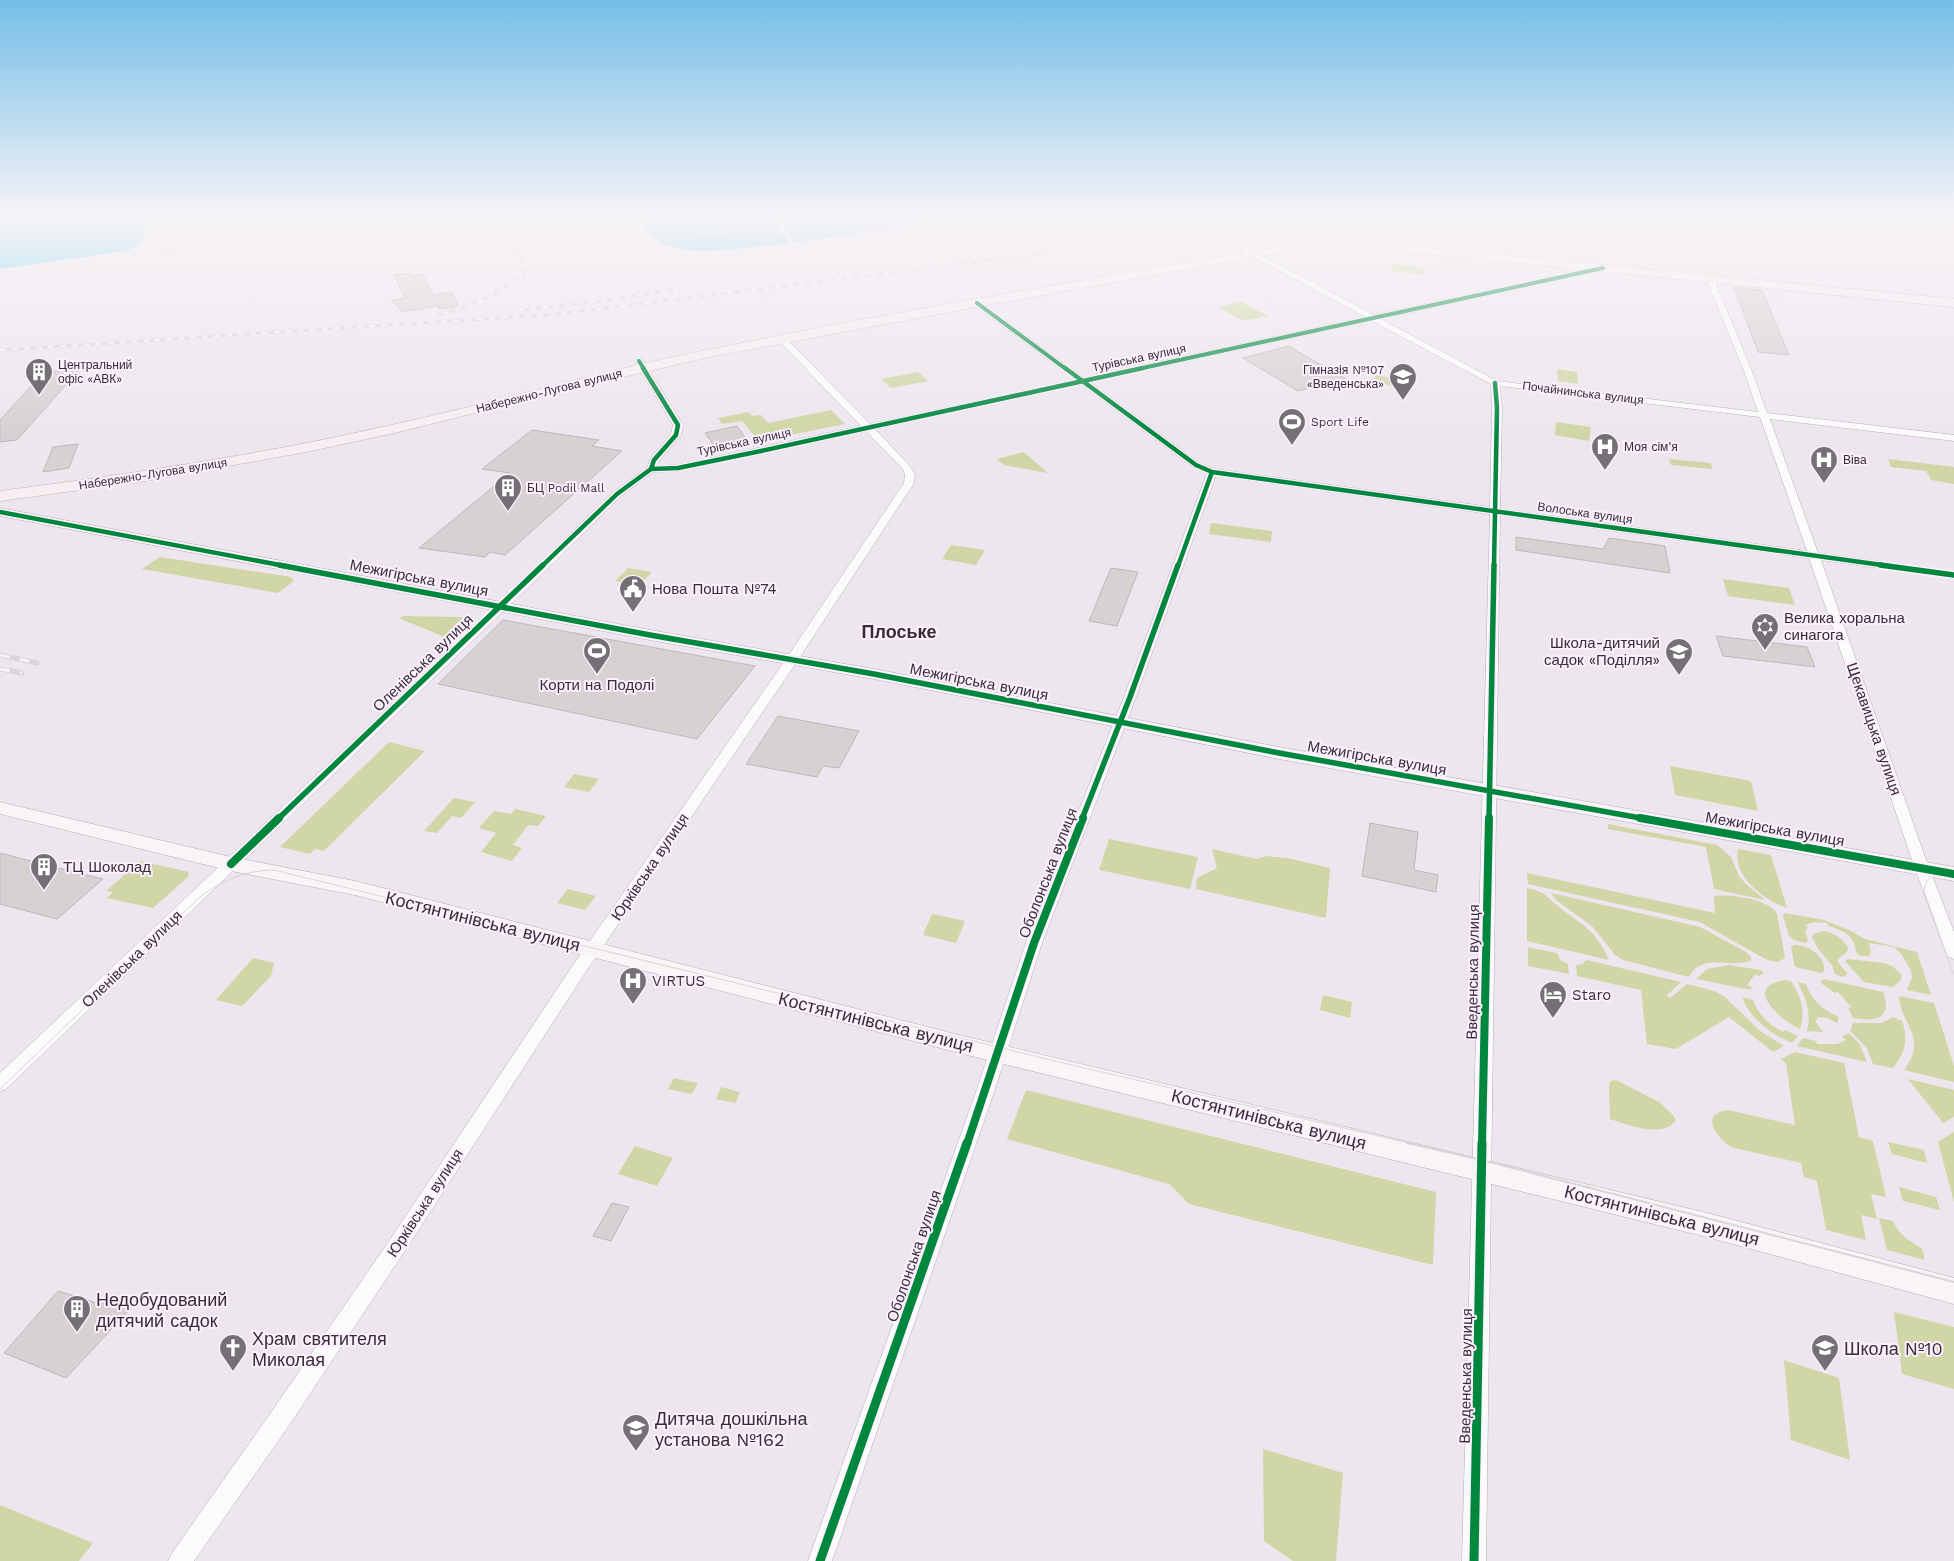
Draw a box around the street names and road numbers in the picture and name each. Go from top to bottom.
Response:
street label: Турівська вулиця [1091,341,1187,375]
street label: Набережно-Лугова вулиця [474,366,624,416]
street label: Почайнинська вулиця [1522,379,1644,407]
street label: Турівська вулиця [696,425,792,459]
street label: Набережно-Лугова вулиця [78,455,228,493]
street label: Волоська вулиця [1537,499,1633,527]
street label: Межигірська вулиця [348,556,490,600]
street label: Оленівська вулиця [369,611,477,715]
street label: Межигірська вулиця [908,660,1050,704]
street label: Щекавицька вулиця [1843,660,1905,798]
street label: Межигірська вулиця [1306,737,1448,779]
street label: Оболонська вулиця [1015,805,1081,941]
street label: Межигірська вулиця [1704,808,1846,850]
street label: Юрківська вулиця [607,810,693,924]
street label: Костянтинівська вулиця [383,887,583,955]
street label: Введенська вулиця [1463,904,1483,1040]
street label: Оленівська вулиця [78,907,186,1011]
street label: Костянтинівська вулиця [776,988,976,1056]
street label: Костянтинівська вулиця [1169,1085,1369,1153]
street label: Юрківська вулиця [383,1145,467,1261]
street label: Костянтинівська вулиця [1562,1181,1762,1249]
street label: Оболонська вулиця [883,1188,945,1324]
street label: Введенська вулиця [1456,1308,1476,1444]

